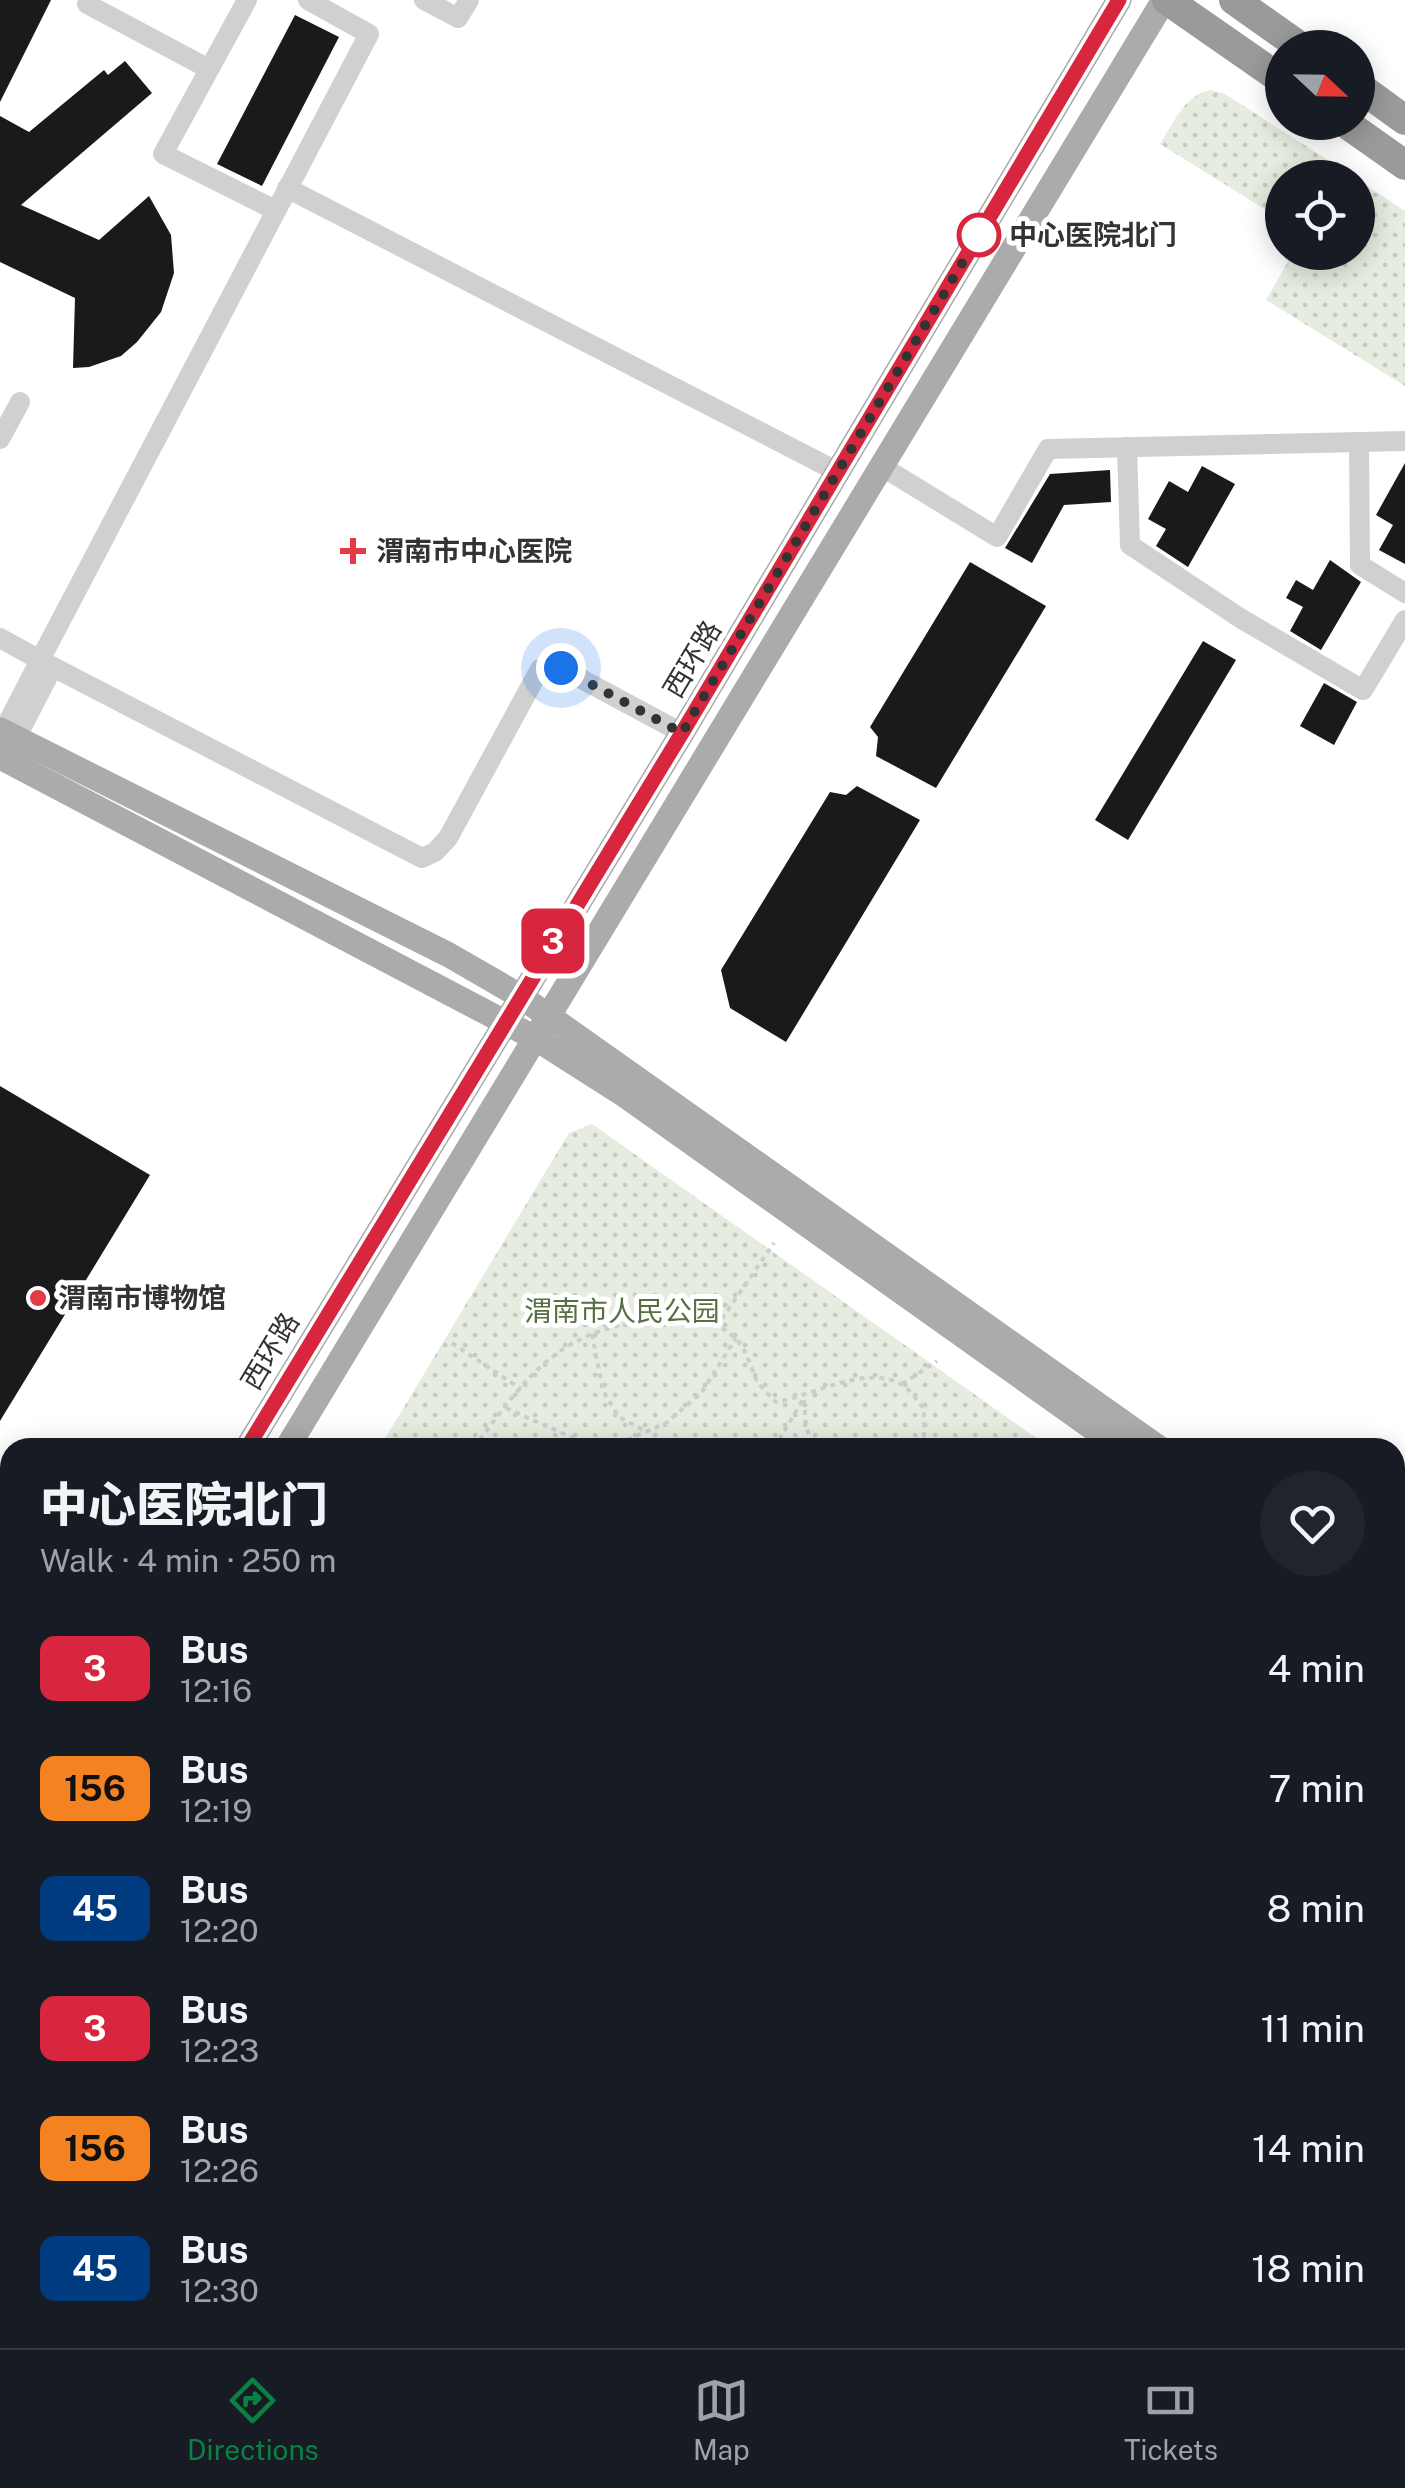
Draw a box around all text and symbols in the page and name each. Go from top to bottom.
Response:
north arrow [1265,30,1375,140]
map controls [1265,30,1375,270]
button: locate [1265,160,1375,270]
marker: 中心医院北门 [958,214,1000,256]
place label: 中心医院北门 [1009,218,1177,251]
place label: 渭南市中心医院 [376,534,572,567]
marker: 渭南市中心医院 [340,538,366,564]
street label: 西环路 [656,614,727,703]
your location [536,643,586,693]
line badge: 3 [520,908,586,974]
text: 3 [541,921,565,962]
place label: 渭南市博物馆 [58,1281,226,1314]
marker: 渭南市博物馆 [27,1287,49,1309]
park label: 渭南市人民公园 [524,1294,720,1327]
street label: 西环路 [234,1306,305,1395]
button: heart [1260,1471,1365,1576]
text: 中心医院北门 [40,1476,328,1533]
text: Walk · 4 min · 250 m [40,1542,336,1579]
text: Bus [180,1627,249,1672]
text: 4 min [1267,1646,1365,1691]
text: 3 [83,1648,107,1689]
text: 12:16 [180,1672,252,1709]
text: Bus [180,1747,249,1792]
text: 7 min [1268,1766,1365,1811]
text: 156 [64,1768,126,1809]
text: 12:19 [180,1792,252,1829]
text: Bus [180,1867,249,1912]
text: 8 min [1267,1886,1365,1931]
text: 45 [72,1888,118,1929]
text: 12:20 [180,1912,259,1949]
text: Bus [180,1987,249,2032]
text: 11 min [1260,2006,1365,2051]
text: 3 [83,2008,107,2049]
text: 12:23 [180,2032,259,2069]
text: Bus [180,2107,249,2152]
text: 14 min [1252,2126,1365,2171]
text: 156 [64,2128,126,2169]
text: 12:26 [180,2152,259,2189]
text: Bus [180,2227,249,2272]
text: 18 min [1251,2246,1365,2291]
text: 45 [72,2248,118,2289]
text: 12:30 [180,2272,259,2309]
tab: Directions [187,2373,319,2466]
tab: Map [693,2373,750,2466]
tab: Tickets [1124,2373,1218,2466]

